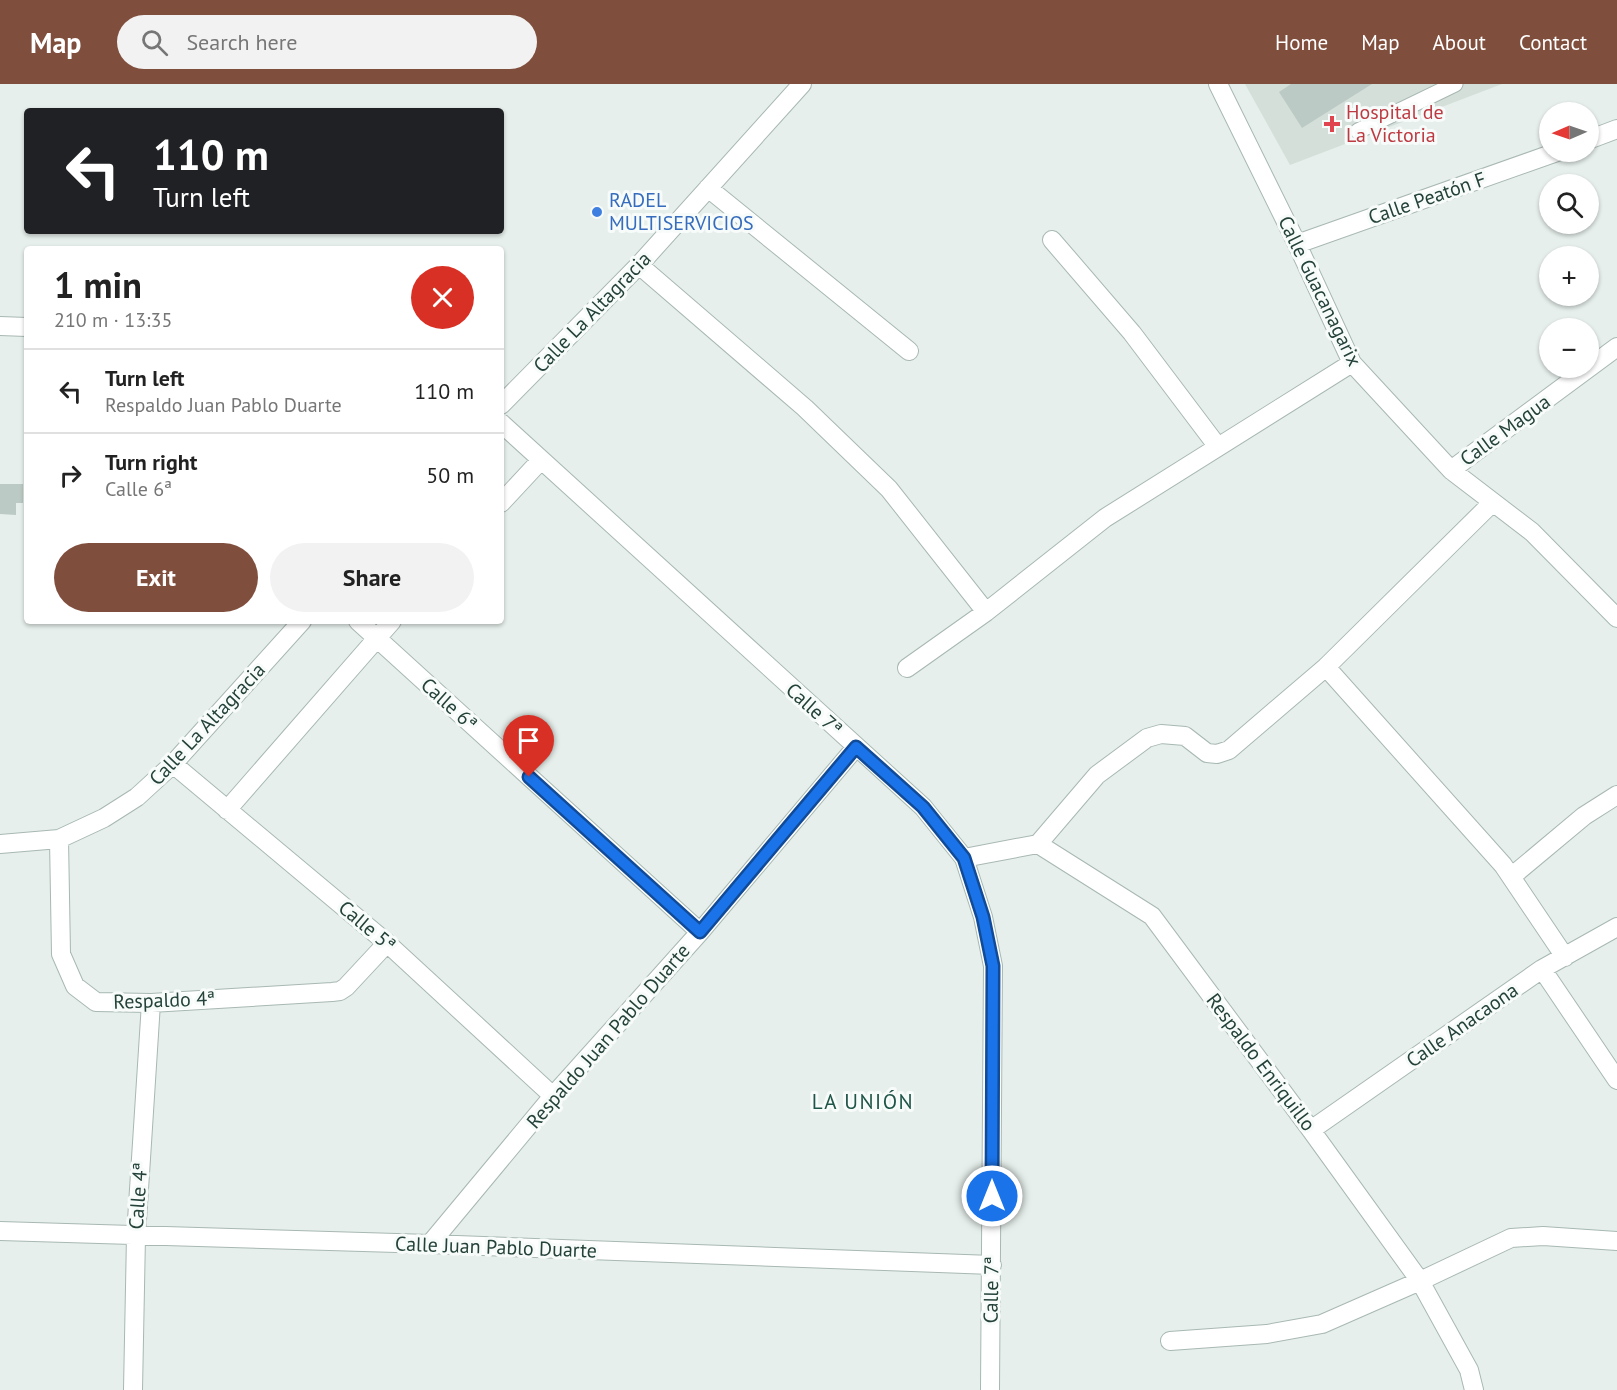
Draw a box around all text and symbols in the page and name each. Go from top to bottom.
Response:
search box [117,15,537,69]
text: Map [30,24,81,61]
icon: search [138,26,171,59]
text: Search here [186,28,297,56]
text: Home [1275,29,1328,56]
text: Map [1361,29,1400,56]
text: About [1433,29,1486,56]
text: Contact [1519,29,1587,56]
place label: Hospital de La Victoria [1346,99,1444,148]
north arrow [1539,102,1599,162]
map controls [1539,102,1599,378]
marker: Hospital de La Victoria [1323,115,1341,133]
text: 110 m [153,127,269,182]
icon: left [54,132,132,210]
street label: Calle Peatón F [1365,166,1489,230]
button: search [1539,174,1599,234]
text: Turn left [153,180,250,214]
place label: RADEL MULTISERVICIOS [609,187,754,236]
marker: RADEL MULTISERVICIOS [590,205,604,219]
street label: Calle Guacanagarix [1272,212,1368,370]
street label: Calle La Altagracia [528,246,656,378]
button: + [1539,246,1599,306]
text: 1 min [54,261,142,308]
button: close [411,266,474,329]
text: 210 m · 13:35 [54,307,172,333]
button: − [1539,318,1599,378]
text: Turn left [105,364,185,392]
icon: left [54,375,87,408]
text: 110 m [414,377,474,405]
street label: Calle Magua [1455,389,1555,471]
text: Respaldo Juan Pablo Duarte [105,392,342,418]
text: Turn right [105,448,197,476]
icon: right [54,459,87,492]
text: 50 m [426,461,474,489]
text: Calle 6ª [105,476,172,502]
button: Exit [54,543,258,612]
button: Share [270,543,474,612]
street label: Calle La Altagracia [143,657,271,791]
street label: Calle 6ª [415,672,483,736]
street label: Calle 7ª [780,677,848,741]
pin [503,715,554,777]
icon: arrive [512,724,545,757]
street label: Calle 5ª [333,895,401,957]
street label: Respaldo Juan Pablo Duarte [521,938,695,1134]
street label: Calle Anacaona [1401,977,1523,1073]
street label: Respaldo 4ª [113,985,215,1015]
street label: Respaldo Enriquillo [1201,988,1321,1136]
district label: LA UNIÓN [812,1088,914,1115]
street label: Calle 4ª [123,1162,153,1230]
position arrow [960,1164,1024,1228]
street label: Calle Juan Pablo Duarte [395,1230,597,1264]
street label: Calle 7ª [977,1256,1005,1324]

